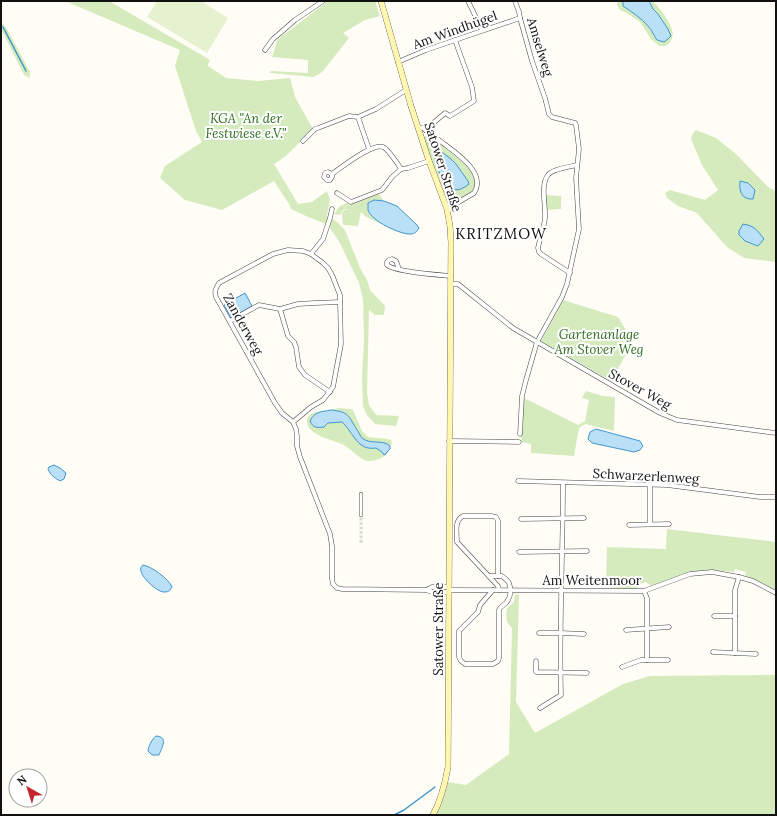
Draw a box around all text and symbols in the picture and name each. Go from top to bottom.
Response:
street label: Am Windhügel [410,7,500,53]
street label: Amselweg [523,14,557,79]
park label: KGA "An der Festwiese e.V." [206,110,287,142]
street label: Satower Straße [420,120,466,214]
district label: KRITZMOW [455,224,547,243]
street label: Zanderweg [219,290,267,358]
park label: Gartenanlage Am Stover Weg [553,326,644,358]
street label: Stover Weg [606,365,675,414]
street label: Schwarzerlenweg [592,465,700,487]
street label: Am Weitenmoor [542,572,642,589]
street label: Satower Straße [430,582,447,676]
north arrow [8,768,48,808]
text: N [14,772,30,788]

